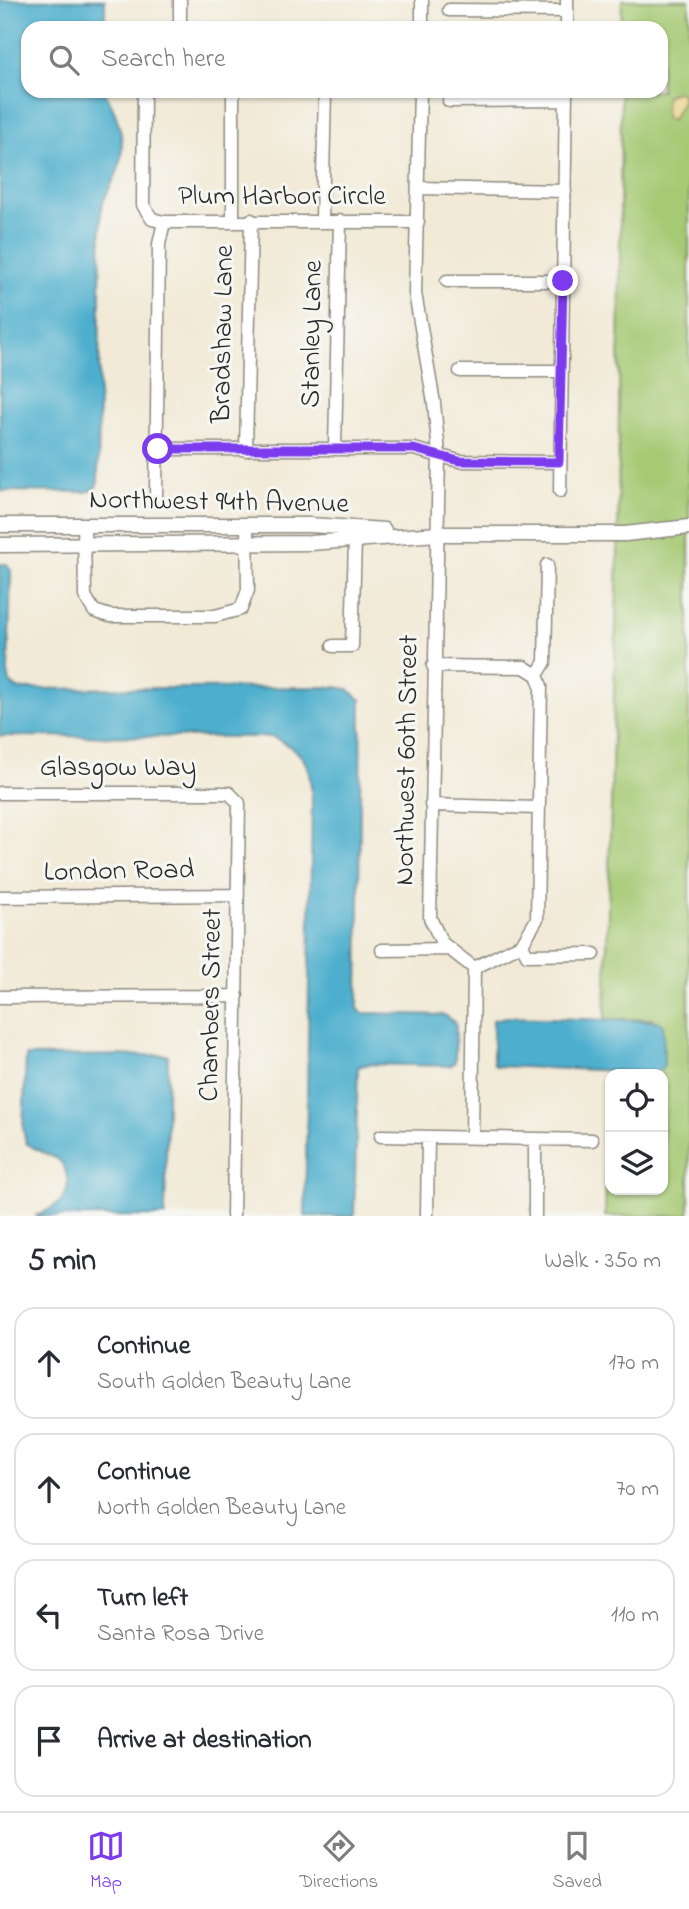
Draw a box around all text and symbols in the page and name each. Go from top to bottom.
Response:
search box [21,21,668,98]
icon: search [45,41,83,79]
text: Search here [101,41,226,79]
street label: Plum Harbor Circle [178,177,386,218]
street label: Bradshaw Lane [202,244,246,424]
street label: Stanley Lane [291,259,335,408]
route end [547,265,578,296]
route start [142,433,173,464]
street label: Northwest 94th Avenue [89,480,350,526]
street label: Northwest 60th Street [385,634,431,886]
street label: Glasgow Way [40,748,196,789]
street label: London Road [43,850,195,894]
street label: Chambers Street [190,908,234,1102]
map controls [605,1069,668,1195]
button: locate [605,1069,668,1132]
button: layers [605,1132,668,1195]
text: 5 min [28,1240,96,1284]
text: Walk · 350 m [544,1245,661,1278]
text: Continue [97,1328,190,1366]
icon: ahead [30,1344,68,1382]
text: 170 m [609,1347,659,1380]
text: South Golden Beauty Lane [97,1366,351,1399]
text: Continue [97,1454,190,1492]
icon: ahead [30,1470,68,1508]
text: 70 m [616,1473,659,1506]
text: North Golden Beauty Lane [97,1492,346,1525]
text: Turn left [97,1580,188,1618]
icon: left [30,1596,68,1634]
text: 110 m [611,1599,659,1632]
text: Santa Rosa Drive [97,1618,264,1651]
icon: arrive [30,1722,68,1760]
text: Arrive at destination [97,1722,312,1760]
tab: Map [87,1827,125,1896]
tab: Directions [299,1827,378,1896]
tab: Saved [552,1827,602,1896]

